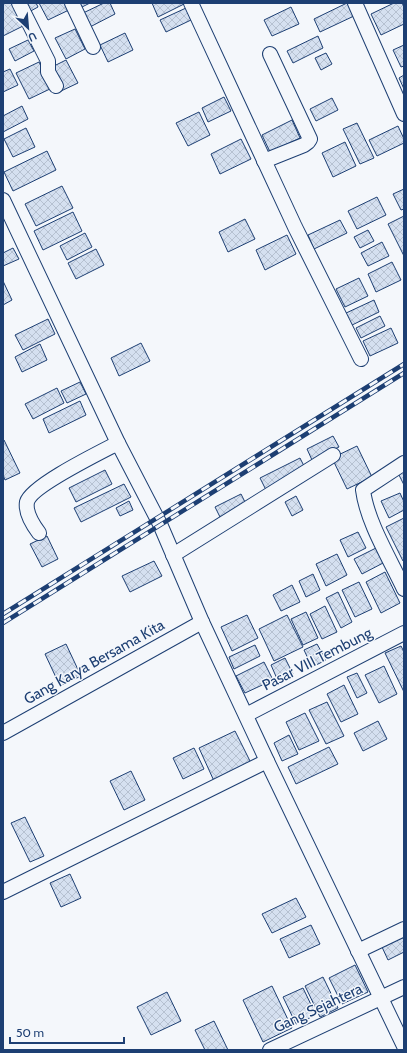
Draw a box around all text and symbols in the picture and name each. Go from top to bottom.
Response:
north arrow [8,8,48,48]
text: U [26,29,39,45]
street label: Gang Karya Bersama Kita [21,615,168,708]
street label: Pasar VIII Tembung [259,623,375,694]
street label: Gang Sejahtera [271,979,366,1036]
scale bar [10,1019,124,1045]
text: 50 m [16,1025,44,1040]

